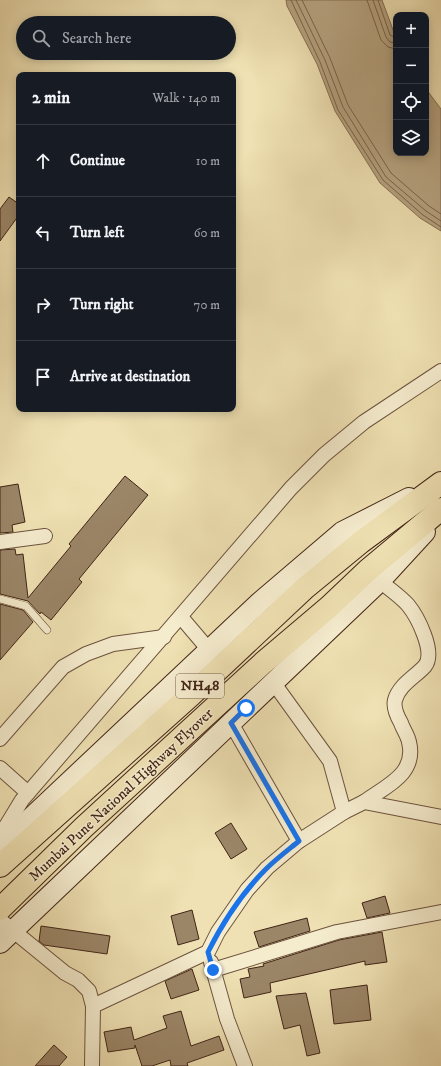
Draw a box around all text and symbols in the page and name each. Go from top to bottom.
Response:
map controls [393,12,429,156]
button: + [393,12,429,48]
search box [16,16,236,60]
icon: search [30,27,52,49]
text: Search here [62,29,131,48]
button: − [393,48,429,84]
button: locate [393,84,429,120]
text: 2 min [32,87,70,109]
text: Walk · 140 m [152,90,220,106]
button: layers [393,120,429,156]
icon: ahead [32,150,54,172]
text: Continue [70,151,125,170]
text: 10 m [196,153,220,169]
icon: left [32,222,54,244]
text: Turn left [70,223,124,242]
text: 60 m [194,225,220,241]
icon: right [32,294,54,316]
text: Turn right [70,295,133,314]
text: 70 m [194,297,220,313]
icon: arrive [32,366,54,388]
text: Arrive at destination [70,367,190,386]
road number: NH48 [176,674,224,698]
route start [237,699,255,717]
street label: Mumbai Pune National Highway Flyover [25,704,218,886]
route end [204,961,222,979]

